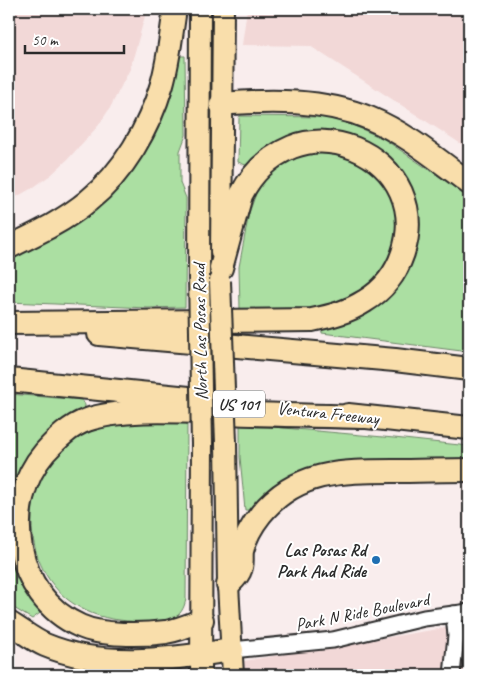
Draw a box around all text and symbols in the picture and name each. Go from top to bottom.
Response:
scale bar [25,22,124,54]
text: 50 m [32,31,59,50]
street label: North Las Posas Road [188,261,212,400]
road number: US 101 [213,390,265,418]
street label: Ventura Freeway [276,397,382,429]
place label: Las Posas Rd Park And Ride [277,539,369,582]
marker: Las Posas Rd Park And Ride [370,554,382,566]
street label: Park N Ride Boulevard [293,588,433,636]

